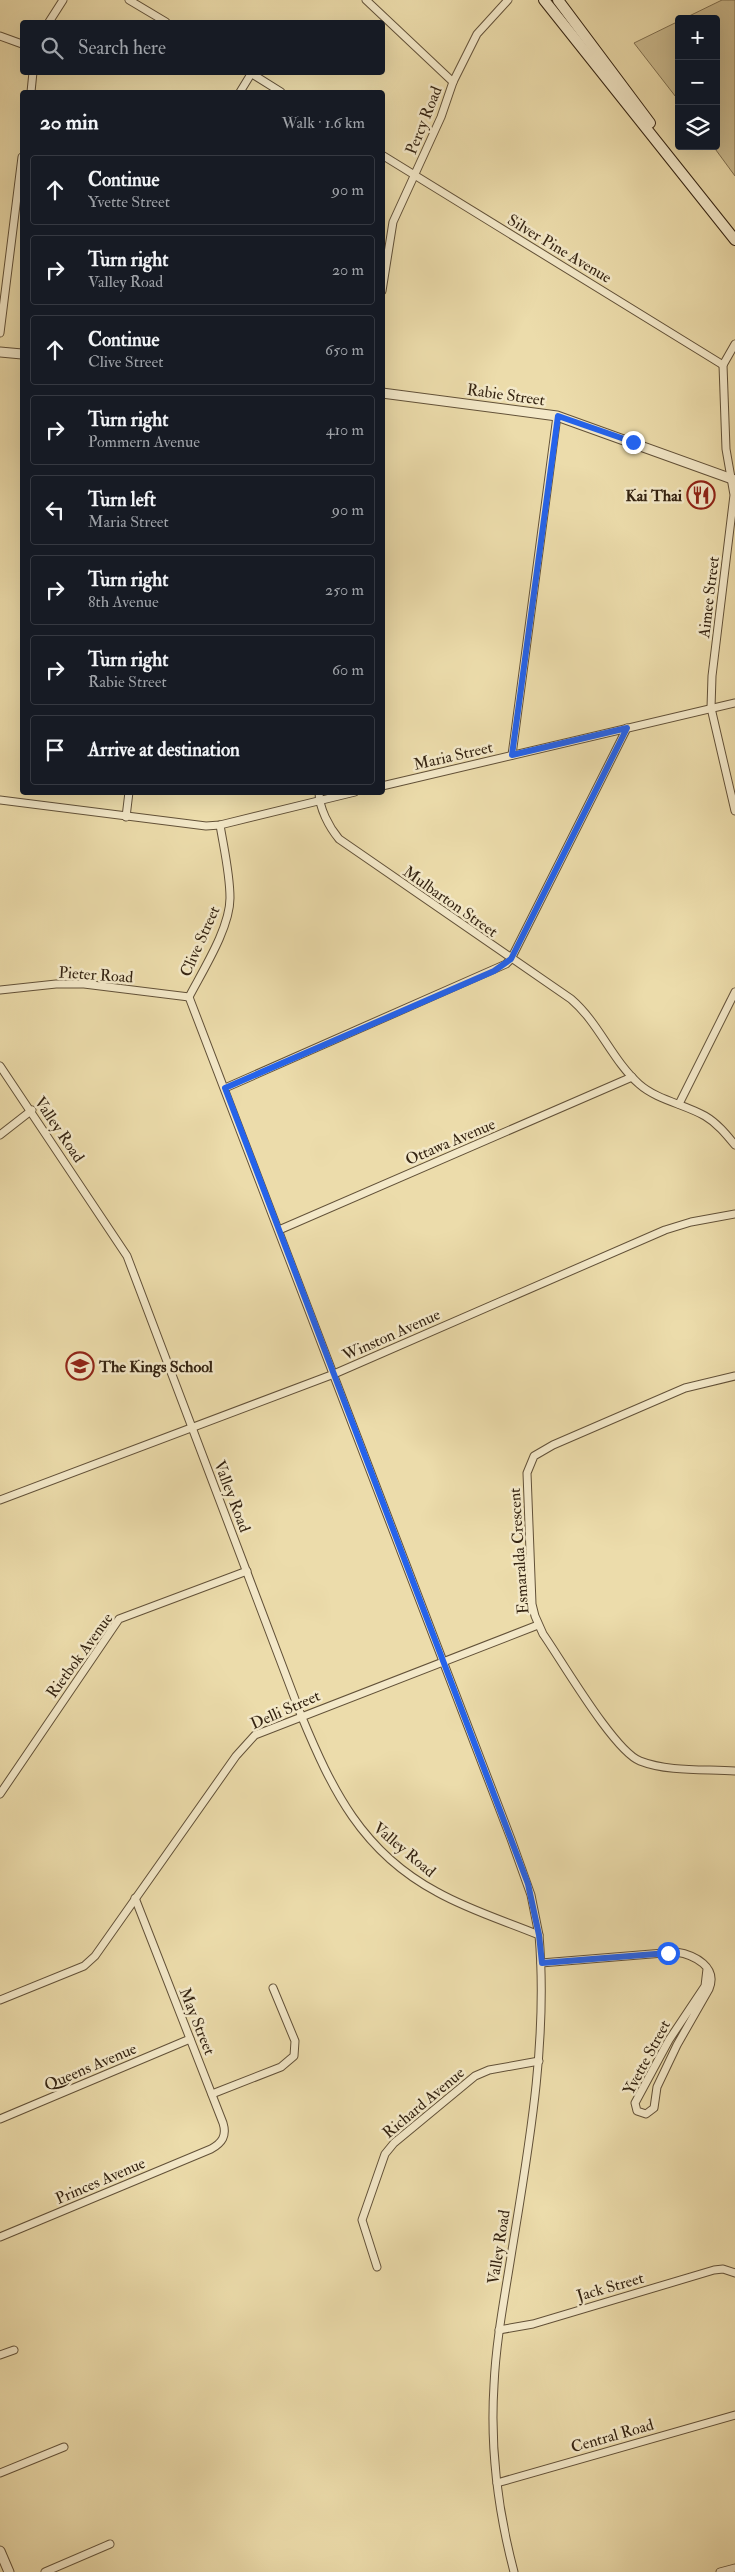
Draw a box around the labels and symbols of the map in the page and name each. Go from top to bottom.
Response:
street label: Percy Road [401,83,447,157]
street label: Silver Pine Avenue [504,210,616,288]
street label: Rabie Street [466,380,546,410]
route end [622,431,645,454]
restaurant icon: Kai Thai [686,480,716,510]
place label: Kai Thai [626,486,683,506]
street label: Aimee Street [694,555,724,640]
street label: Maria Street [412,737,495,775]
street label: Mulbarton Street [399,862,502,942]
street label: Clive Street [175,903,224,980]
street label: Pieter Road [58,962,134,988]
street label: Valley Road [30,1093,89,1166]
street label: Ottawa Avenue [402,1114,499,1170]
street label: Winston Avenue [338,1304,444,1366]
school or university icon: The Kings School [65,1351,95,1381]
place label: The Kings School [98,1357,214,1378]
street label: Valley Road [209,1458,255,1535]
street label: Esmaralda Crescent [505,1487,533,1615]
street label: Rietbok Avenue [42,1609,118,1702]
street label: Delli Street [247,1686,323,1734]
street label: Valley Road [369,1818,440,1882]
route start [657,1942,680,1965]
street label: May Street [175,1985,220,2058]
street label: Yvette Street [619,2017,675,2098]
street label: Queens Avenue [41,2038,140,2095]
street label: Richard Avenue [379,2063,469,2143]
street label: Princes Avenue [52,2153,149,2209]
street label: Valley Road [483,2208,515,2286]
street label: Jack Street [574,2268,646,2307]
street label: Central Road [569,2415,656,2457]

